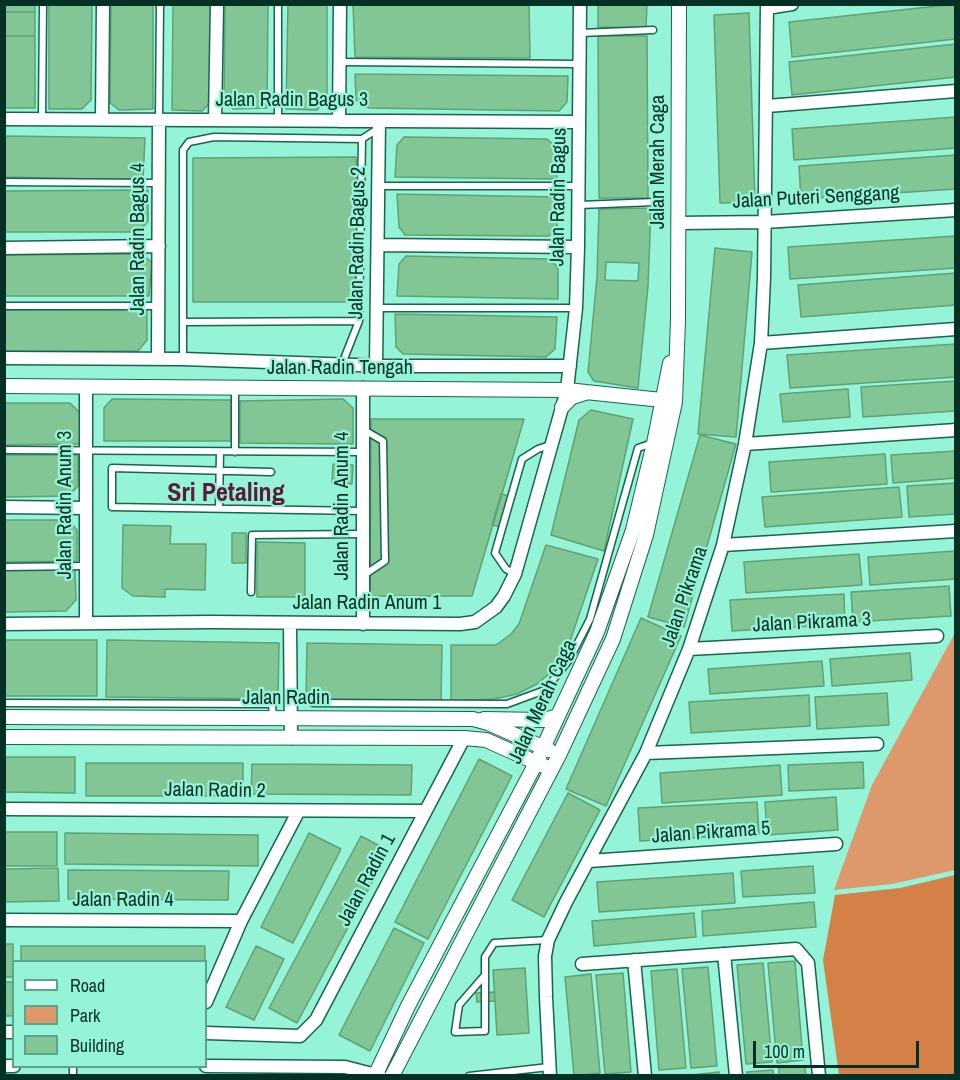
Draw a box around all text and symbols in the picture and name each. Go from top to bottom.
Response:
street label: Jalan Radin Bagus 3 [216,89,368,113]
street label: Jalan Merah Caga [647,95,671,229]
street label: Jalan Radin Bagus [546,128,572,266]
street label: Jalan Radin Bagus 4 [127,163,151,315]
street label: Jalan Radin Bagus 2 [345,167,371,319]
street label: Jalan Puteri Senggang [732,182,900,214]
street label: Jalan Radin Tengah [267,357,413,381]
street label: Jalan Radin Anum 3 [54,431,78,579]
street label: Jalan Radin Anum 4 [331,432,355,580]
district label: Sri Petaling [167,478,285,510]
street label: Jalan Pikrama [657,544,713,650]
street label: Jalan Radin Anum 1 [293,592,441,616]
street label: Jalan Pikrama 3 [752,608,872,638]
street label: Jalan Merah Caga [504,636,582,768]
street label: Jalan Radin [242,687,330,711]
street label: Jalan Radin 2 [164,778,266,804]
street label: Jalan Pikrama 5 [651,817,771,849]
street label: Jalan Radin 1 [333,830,401,930]
street label: Jalan Radin 4 [72,889,174,913]
legend [12,960,207,1068]
text: Road [70,973,105,998]
text: Park [70,1003,100,1028]
scale bar [756,1029,922,1067]
text: Building [70,1033,124,1058]
text: 100 m [764,1039,805,1064]

